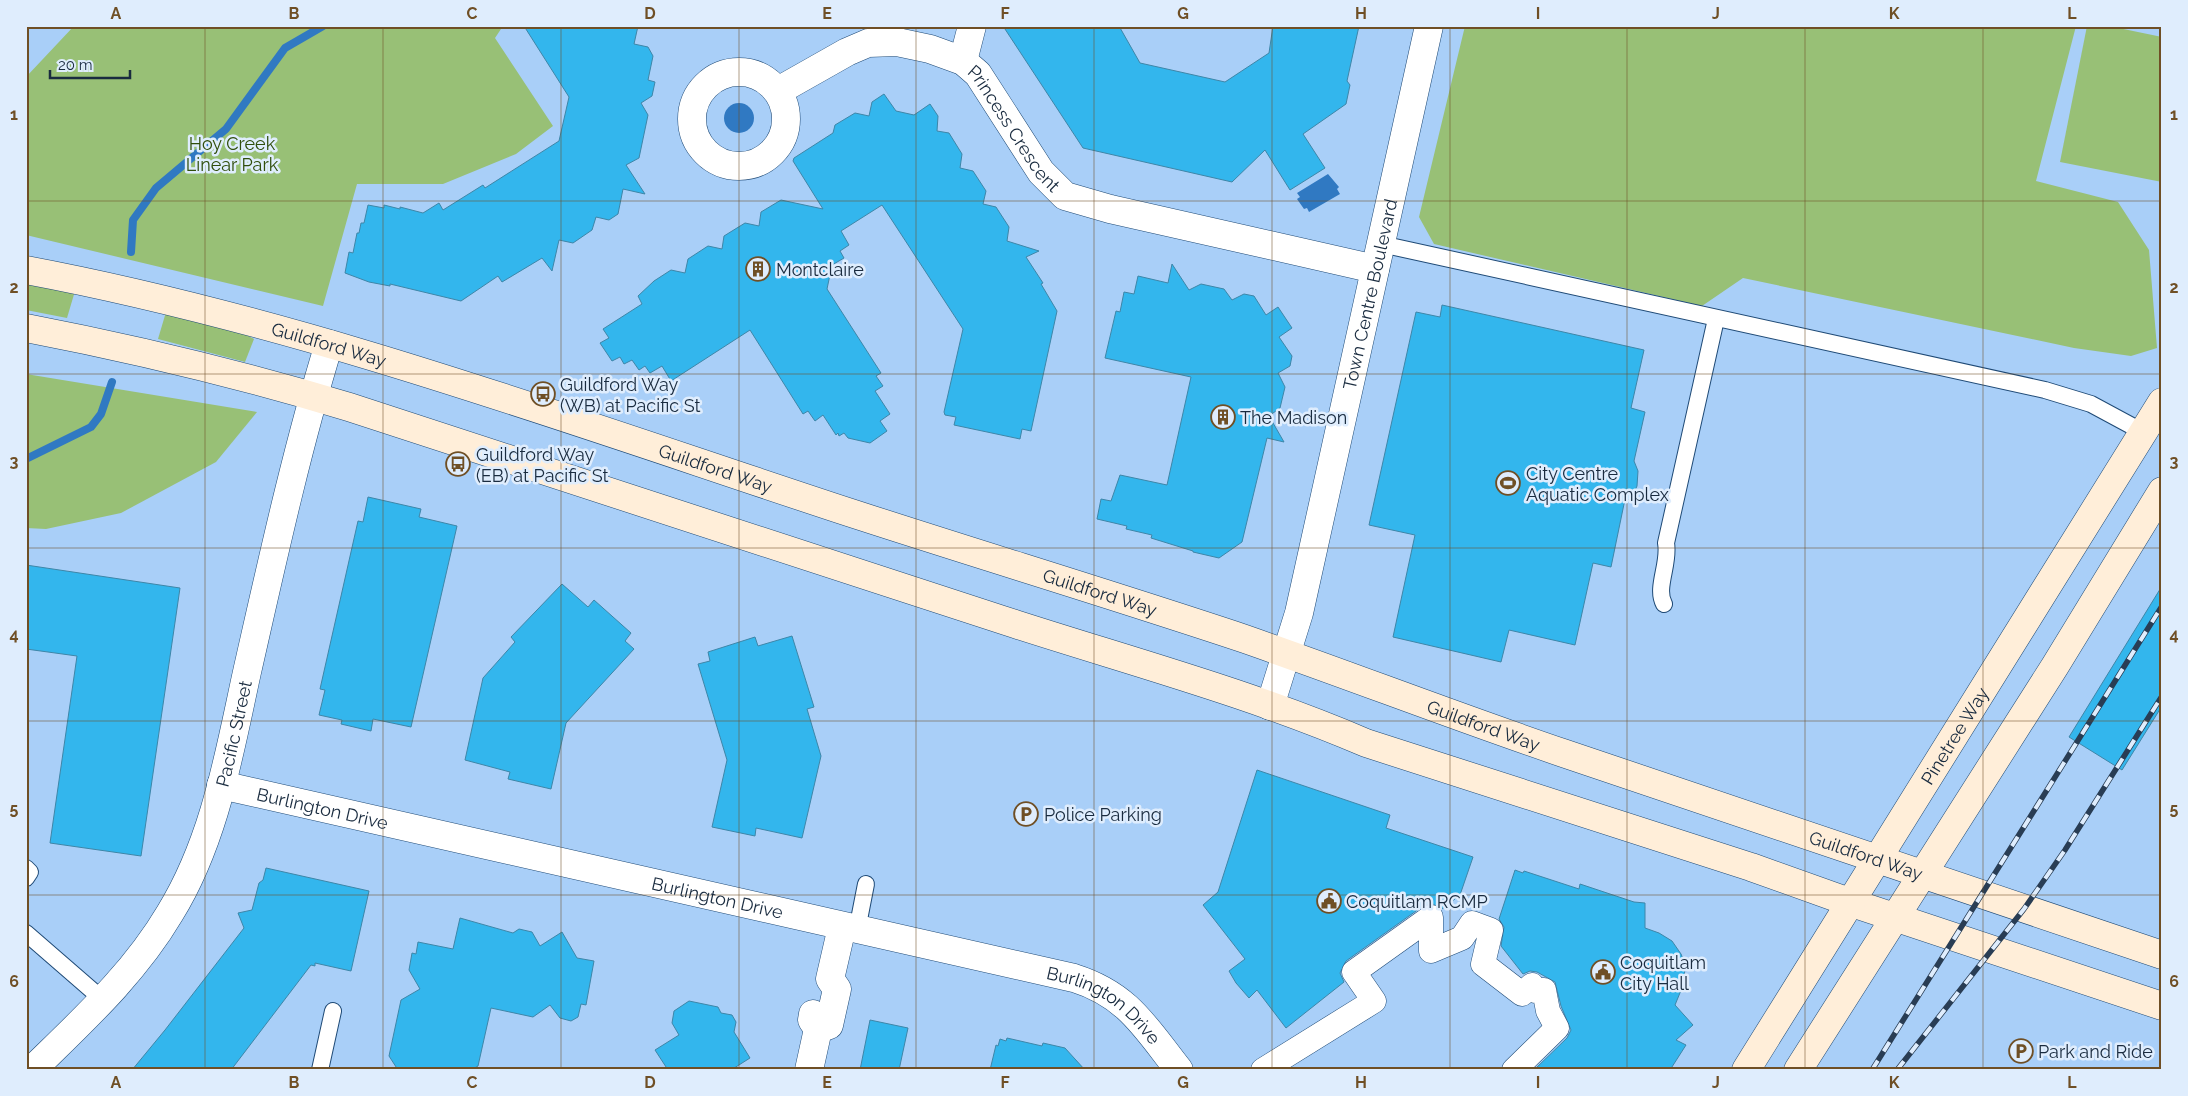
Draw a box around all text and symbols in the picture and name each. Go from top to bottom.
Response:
text: A [111,4,122,23]
text: B [289,4,300,23]
text: C [467,4,478,23]
text: D [644,4,656,23]
text: E [822,4,832,23]
text: F [1000,4,1010,23]
text: G [1177,4,1189,23]
text: H [1355,4,1367,23]
text: I [1536,4,1540,23]
text: J [1712,4,1720,23]
text: K [1889,4,1900,23]
text: L [2067,4,2077,23]
scale bar [50,48,130,80]
text: 20 m [58,56,93,74]
street label: Princess Crescent [964,60,1065,196]
text: 1 [10,105,18,124]
text: 1 [2170,105,2178,124]
park label: Hoy Creek Linear Park [186,133,279,175]
street label: Town Centre Boulevard [1338,197,1401,392]
building icon: Montclaire [745,256,771,282]
place label: Montclaire [776,259,864,280]
text: 2 [9,278,19,297]
text: 2 [2169,278,2179,297]
street label: Guildford Way [269,318,389,371]
place label: Guildford Way (WB) at Pacific St [560,374,700,416]
bus stop icon: Guildford Way (WB) at Pacific St [530,381,556,407]
building icon: The Madison [1210,404,1236,430]
place label: The Madison [1240,407,1347,428]
street label: Guildford Way [656,439,775,497]
place label: Guildford Way (EB) at Pacific St [476,444,609,486]
bus stop icon: Guildford Way (EB) at Pacific St [445,451,471,477]
text: 3 [10,452,19,471]
text: 3 [2170,452,2179,471]
place label: City Centre Aquatic Complex [1526,463,1669,505]
sports icon: City Centre Aquatic Complex [1495,470,1521,496]
street label: Guildford Way [1040,564,1160,620]
text: 4 [9,625,19,644]
text: 4 [2169,625,2179,644]
street label: Pacific Street [211,678,255,789]
street label: Pinetree Way [1916,683,1993,788]
street label: Guildford Way [1424,695,1543,755]
street label: Burlington Drive [255,783,391,833]
text: 5 [10,799,19,818]
text: 5 [2170,799,2179,818]
parking icon: Police Parking [1013,801,1039,827]
place label: Police Parking [1044,804,1162,825]
street label: Guildford Way [1807,826,1926,884]
street label: Burlington Drive [650,872,786,922]
public building icon: Coquitlam RCMP [1316,888,1342,914]
place label: Coquitlam RCMP [1346,891,1488,912]
place label: Coquitlam City Hall [1620,952,1706,994]
public building icon: Coquitlam City Hall [1590,959,1616,985]
street label: Burlington Drive [1045,962,1166,1048]
text: 6 [9,972,19,991]
text: 6 [2169,972,2179,991]
parking icon: Park and Ride [2008,1038,2034,1064]
place label: Park and Ride [2038,1041,2153,1062]
text: A [111,1073,122,1092]
text: B [289,1073,300,1092]
text: C [467,1073,478,1092]
text: D [644,1073,656,1092]
text: E [822,1073,832,1092]
text: F [1000,1073,1010,1092]
text: G [1177,1073,1189,1092]
text: H [1355,1073,1367,1092]
text: I [1536,1073,1540,1092]
text: J [1712,1073,1720,1092]
text: K [1889,1073,1900,1092]
text: L [2067,1073,2077,1092]

